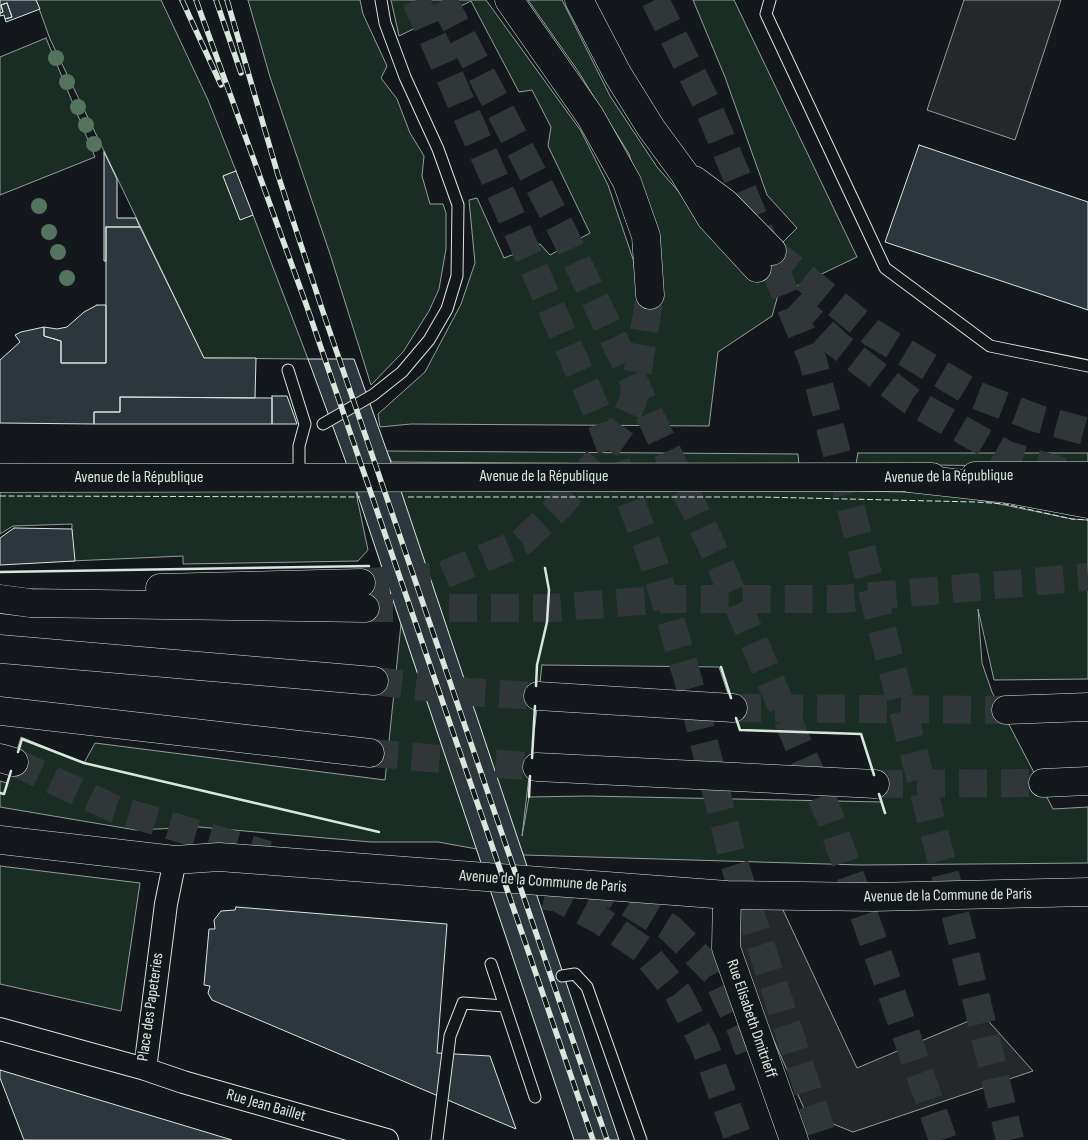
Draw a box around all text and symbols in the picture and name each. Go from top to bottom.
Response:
street label: Avenue de la République [885,466,1013,488]
street label: Avenue de la République [480,467,608,487]
street label: Avenue de la République [75,468,203,488]
street label: Avenue de la Commune de Paris [459,867,627,897]
street label: Avenue de la Commune de Paris [864,885,1032,907]
street label: Place des Papeteries [134,952,168,1062]
street label: Rue Elisabeth Dmitrieff [722,957,780,1081]
street label: Rue Jean Baillet [224,1085,308,1127]

